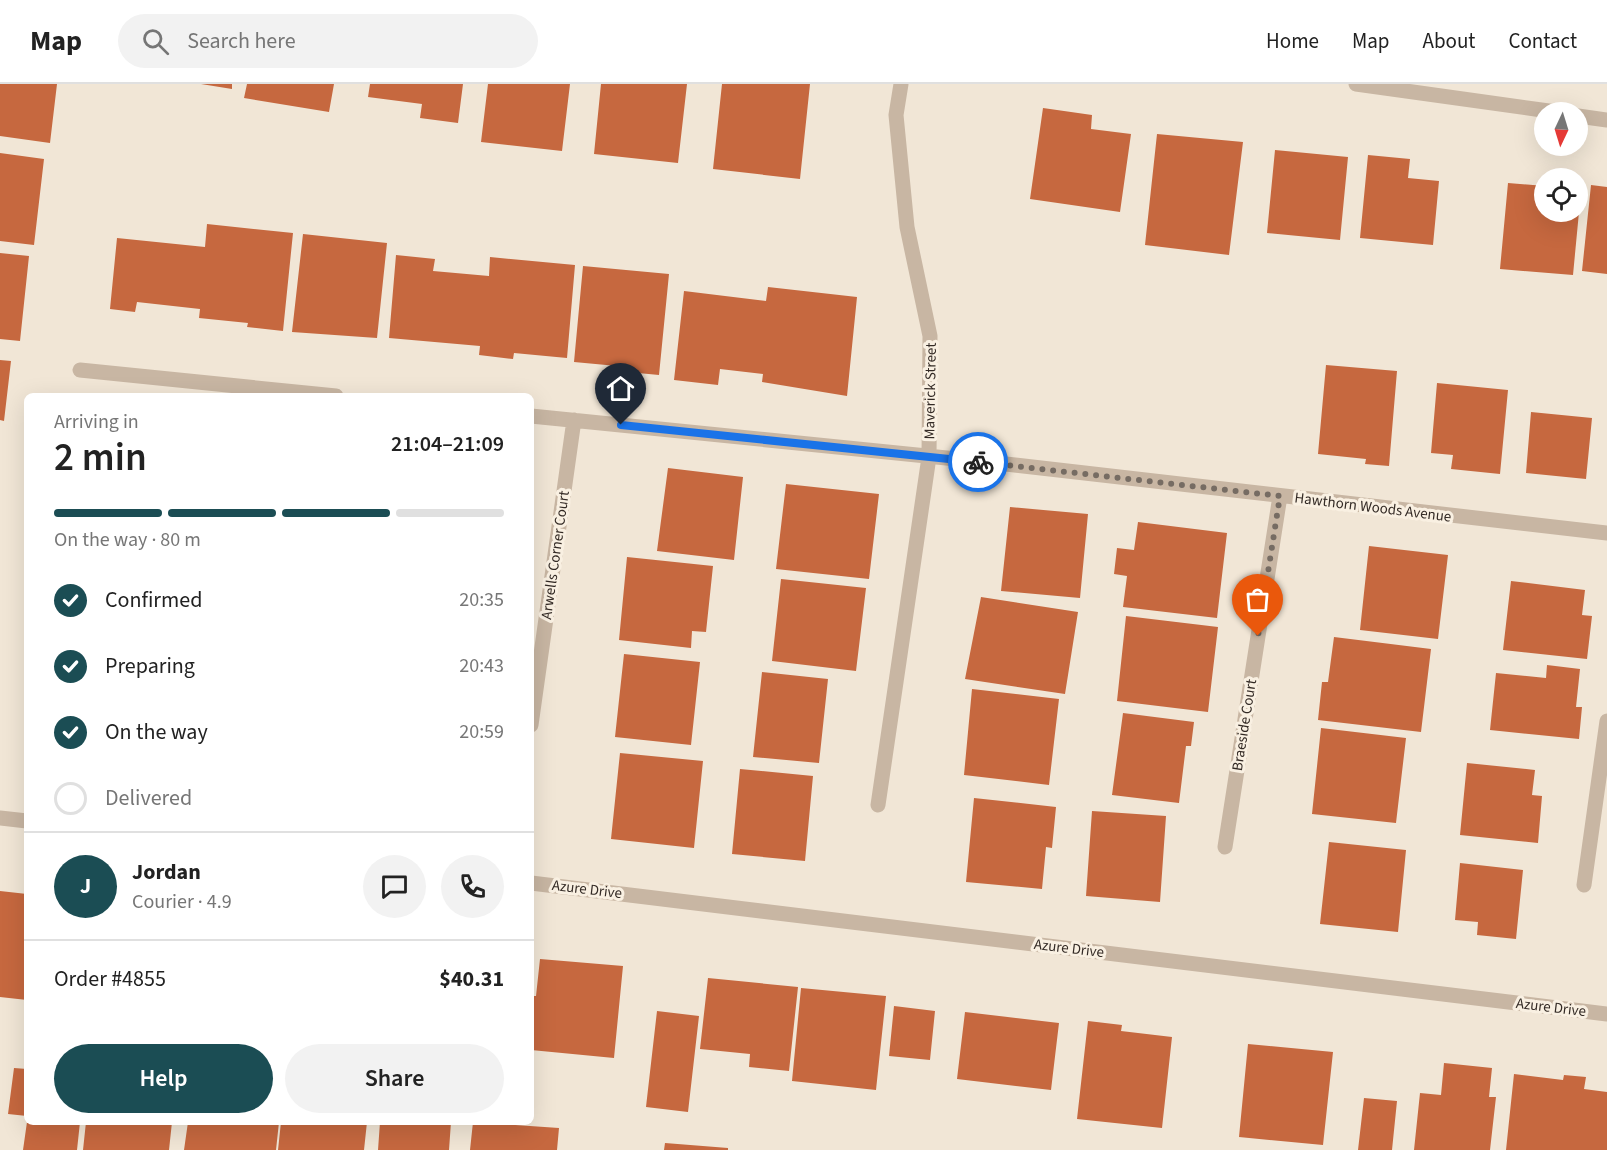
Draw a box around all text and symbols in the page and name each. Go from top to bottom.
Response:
search box [118,14,538,68]
text: Map [30,21,82,61]
icon: search [139,25,172,58]
text: Search here [187,25,296,57]
text: Home [1266,26,1319,56]
text: Map [1352,26,1390,56]
text: About [1423,26,1475,56]
text: Contact [1508,26,1577,56]
north arrow [1534,102,1588,156]
map controls [1534,102,1588,222]
button: locate [1534,168,1588,222]
street label: Maverick Street [919,343,942,439]
pin [595,363,646,425]
icon: home [604,372,637,405]
text: Arriving in [54,408,139,436]
text: 21:04–21:09 [391,428,504,460]
text: 2 min [54,430,147,486]
courier [948,432,1008,492]
icon: bike [962,446,995,479]
street label: Hawthorn Woods Avenue [1293,487,1453,528]
street label: Arwells Corner Court [536,489,575,621]
text: On the way · 80 m [54,526,201,554]
pin [1232,574,1283,636]
icon: bag [1241,583,1274,616]
icon: check [54,584,87,617]
text: Confirmed [105,584,202,616]
text: 20:35 [459,586,504,614]
icon: check [54,650,87,683]
text: Preparing [105,650,195,682]
text: 20:43 [459,652,504,680]
street label: Braeside Court [1227,678,1262,772]
icon: check [54,716,87,749]
text: On the way [105,716,208,748]
text: 20:59 [459,718,504,746]
text: Delivered [105,782,192,814]
button: chat [363,855,426,918]
button: phone [441,855,504,918]
text: Jordan [132,856,201,888]
text: J [80,870,91,902]
street label: Azure Drive [551,875,623,904]
text: Courier · 4.9 [132,888,232,916]
street label: Azure Drive [1033,934,1105,963]
text: Order #4855 [54,963,166,995]
text: $40.31 [439,963,504,995]
street label: Azure Drive [1515,993,1587,1022]
button: Help [54,1044,273,1113]
button: Share [285,1044,504,1113]

